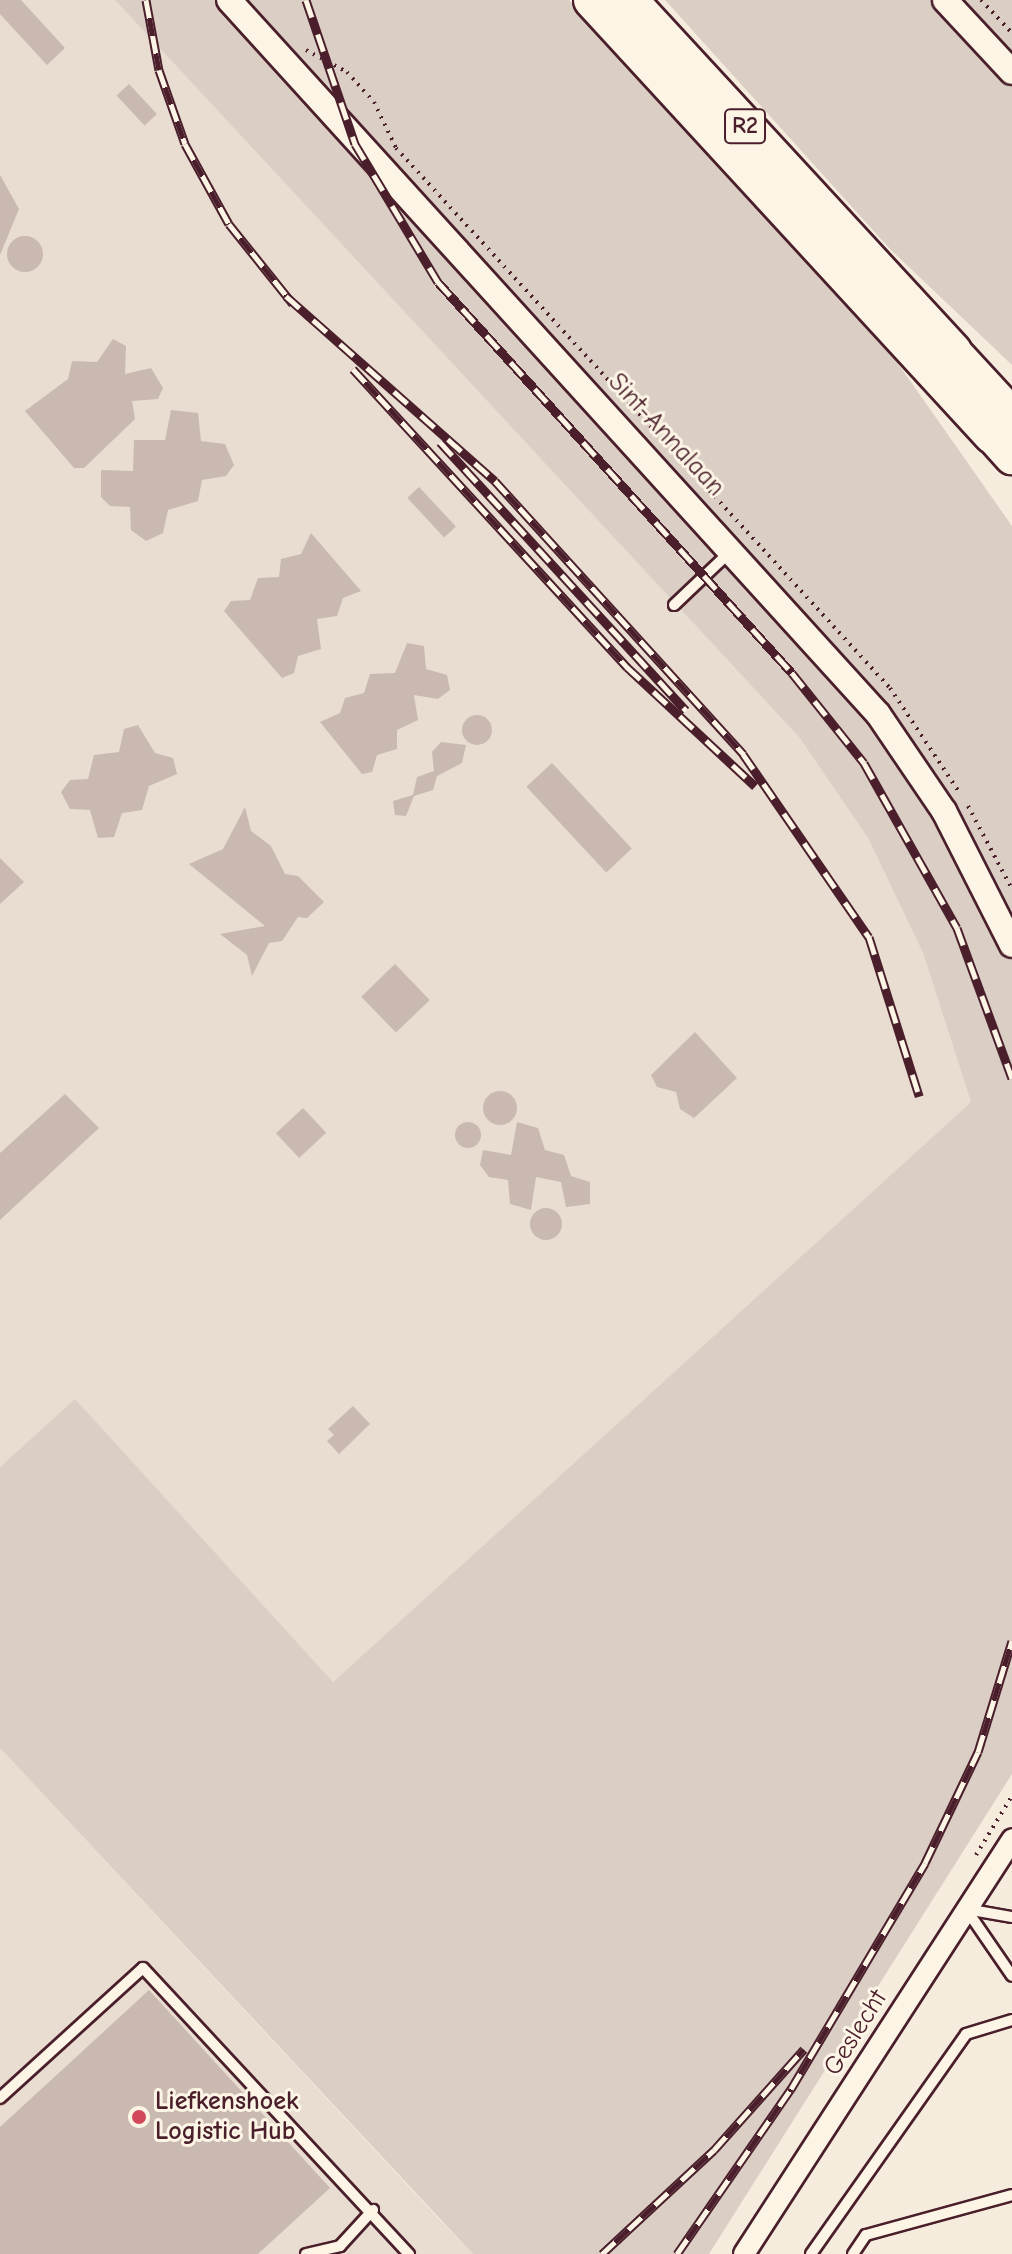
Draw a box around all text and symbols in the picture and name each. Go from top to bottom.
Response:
road number: R2 [723,106,767,146]
street label: Sint-Annalaan [601,367,731,503]
street label: Geslecht [818,1984,894,2082]
place label: Liefkenshoek Logistic Hub [155,2086,299,2148]
marker: Liefkenshoek Logistic Hub [130,2108,148,2126]

